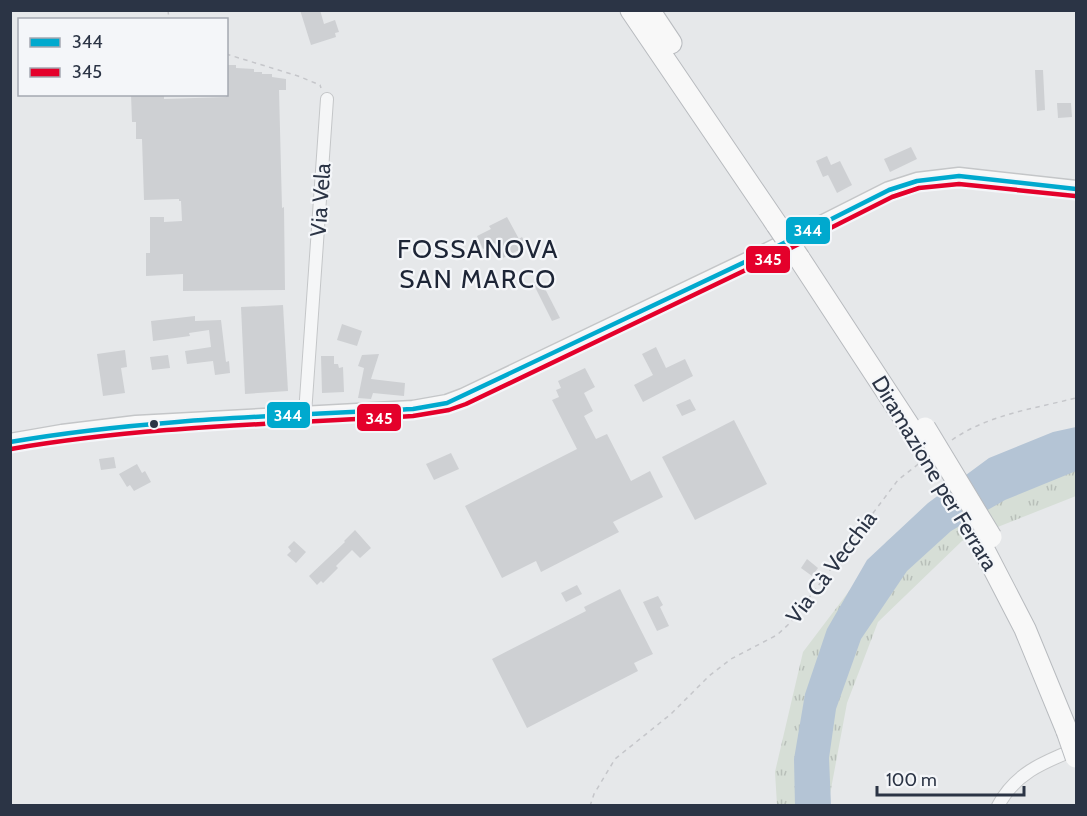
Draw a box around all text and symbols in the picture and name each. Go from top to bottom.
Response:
legend [18,18,228,96]
text: 344 [72,31,103,53]
text: 345 [72,61,102,83]
street label: Via Vela [304,162,337,238]
line badge: 344 [785,216,831,245]
text: 344 [794,221,822,240]
district label: FOSSANOVA SAN MARCO [397,233,559,295]
line badge: 345 [745,245,791,274]
text: 345 [754,250,782,269]
street label: Diramazione per Ferrara [866,371,1004,576]
line badge: 344 [266,401,311,429]
line badge: 345 [356,403,402,432]
text: 344 [274,406,302,425]
text: 345 [365,409,393,428]
unlabelled marker [148,418,160,430]
street label: Via Cà Vecchia [780,505,883,629]
scale bar [877,759,1024,797]
text: 100 m [886,769,937,791]

